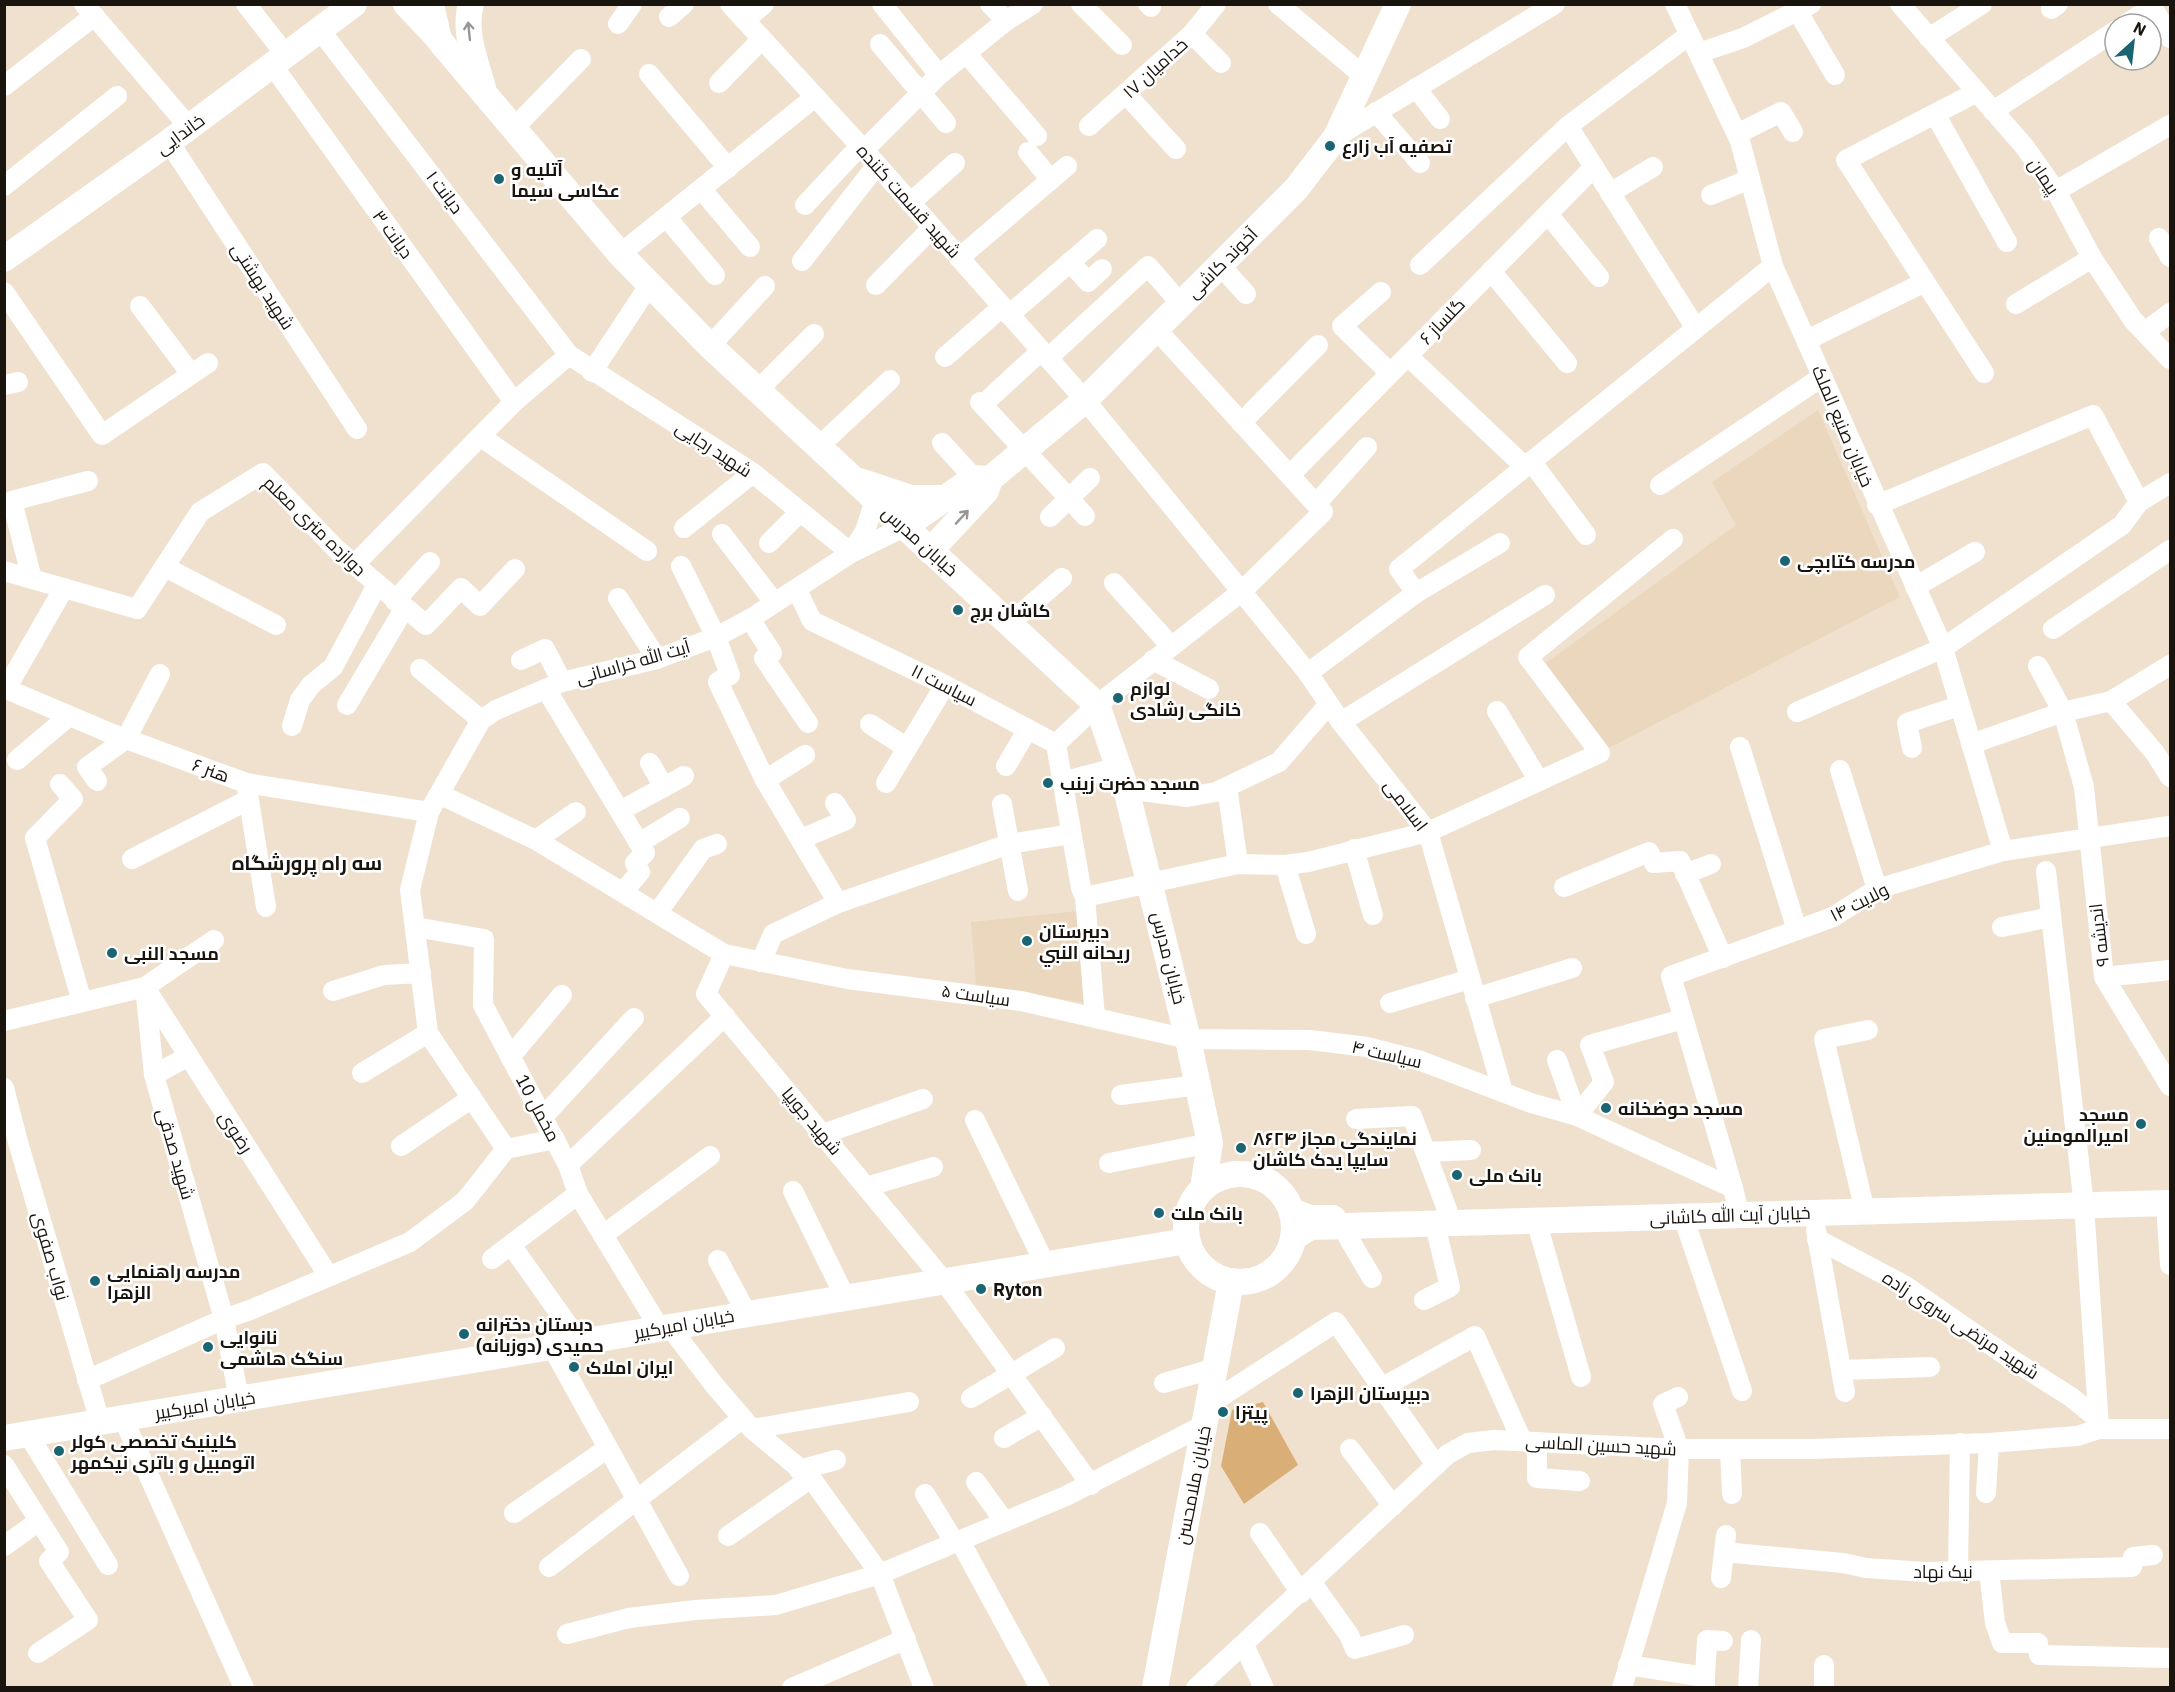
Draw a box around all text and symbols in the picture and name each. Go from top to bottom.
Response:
north arrow [2103,12,2163,72]
text: N [2130,17,2150,40]
one-way arrow [463,21,474,41]
street label: خدامیان ۱۷ [1118,33,1192,103]
street label: خاندایی [151,108,209,160]
place label: تصفیه آب زارع [1342,135,1452,159]
street label: شهید قسمت کننده [852,139,966,263]
marker: تصفیه آب زارع [1323,139,1337,153]
street label: پیمان [2023,153,2065,200]
place label: آتلیه و عکاسی سیما [511,158,620,202]
street label: دیانت ۱ [421,166,469,218]
marker: آتلیه و عکاسی سیما [492,172,506,186]
street label: دیانت ۳ [368,205,418,263]
street label: آخوند کاشی [1182,222,1263,303]
street label: شهید بهشتی [226,238,300,334]
street label: گلساز ۶ [1414,293,1470,349]
street label: خیابان صنیع الملک [1806,362,1879,491]
street label: شهید رجایی [671,416,757,482]
street label: دوازده متری معلم [258,471,371,582]
street label: خیابان مدرس [877,501,963,581]
one-way arrow [955,509,970,524]
place label: مدرسه کتابچی [1797,550,1916,574]
marker: مدرسه کتابچی [1778,554,1792,568]
place label: کاشان برج [970,599,1050,623]
marker: کاشان برج [951,603,965,617]
street label: آیت الله خراسانی [573,635,693,689]
street label: سیاست ۱۱ [907,659,981,711]
place label: لوازم خانگی رشادی [1130,677,1241,721]
marker: لوازم خانگی رشادی [1111,691,1125,705]
street label: هنر ۶ [189,753,233,787]
place label: مسجد حضرت زینب [1060,772,1200,795]
street label: اسلامی [1379,774,1433,836]
marker: مسجد حضرت زینب [1041,776,1055,790]
district label: سه راه پرورشگاه [232,849,382,877]
street label: ولایت ۱۴ [1826,878,1892,926]
street label: اندیشه ۹ [2084,902,2114,968]
street label: خیابان مدرس [1146,909,1192,1007]
place label: دبيرستان ريحانه النبي [1039,920,1130,968]
marker: دبيرستان ريحانه النبي [1020,934,1034,948]
place label: مسجد النبی [124,942,219,965]
marker: مسجد النبی [105,946,119,960]
street label: سیاست ۵ [940,979,1012,1011]
street label: سیاست ۴ [1350,1035,1424,1073]
street label: مخمل 10 [511,1070,565,1146]
street label: شهید جویپا [777,1082,847,1160]
place label: مسجد حوضخانه [1618,1097,1743,1120]
marker: مسجد حوضخانه [1599,1101,1613,1115]
place label: مسجد امیرالمومنین [2024,1103,2129,1147]
street label: شهید صدقی [152,1106,200,1202]
street label: رضوی [214,1106,258,1158]
marker: مسجد امیرالمومنین [2134,1117,2148,1131]
place label: نمایندگی مجاز ۸۶۲۴ سایپا یدک کاشان [1253,1127,1417,1172]
marker: نمایندگی مجاز ۸۶۲۴ سایپا یدک کاشان [1234,1141,1248,1155]
place label: بانک ملی [1469,1164,1542,1187]
marker: بانک ملی [1450,1168,1464,1182]
street label: خیابان آیت الله کاشانی [1649,1201,1811,1229]
place label: بانک ملت [1171,1202,1243,1225]
marker: بانک ملت [1152,1206,1166,1220]
street label: نواب صفوی [27,1209,75,1303]
place label: مدرسه راهنمایی الزهرا [107,1260,241,1304]
street label: شهید مرتضی سروی زاده [1878,1266,2044,1384]
marker: مدرسه راهنمایی الزهرا [88,1274,102,1288]
place label: Ryton [993,1278,1042,1301]
marker: Ryton [974,1282,988,1296]
street label: خیابان امیرکبیر [631,1304,736,1344]
place label: دبستان دخترانه حمیدی (دوزبانه) [476,1313,604,1357]
place label: نانوایی سنگک هاشمی [220,1326,343,1370]
marker: دبستان دخترانه حمیدی (دوزبانه) [457,1327,471,1341]
marker: نانوایی سنگک هاشمی [201,1340,215,1354]
place label: ایران املاک [586,1356,673,1379]
marker: ایران املاک [567,1360,581,1374]
place label: دبیرستان الزهرا [1310,1382,1430,1405]
street label: خیابان امیرکبیر [152,1386,257,1424]
marker: دبیرستان الزهرا [1291,1386,1305,1400]
place label: پیتزا [1235,1401,1268,1425]
marker: پیتزا [1216,1405,1230,1419]
street label: خیابان ملامحسن [1170,1424,1216,1546]
place label: کلینیک تخصصی کولر اتومبیل و باتری نیکمهر [70,1430,255,1474]
street label: شهید حسین الماسی [1525,1430,1677,1460]
marker: کلینیک تخصصی کولر اتومبیل و باتری نیکمهر [52,1444,66,1458]
street label: نیک نهاد [1913,1560,1973,1583]

